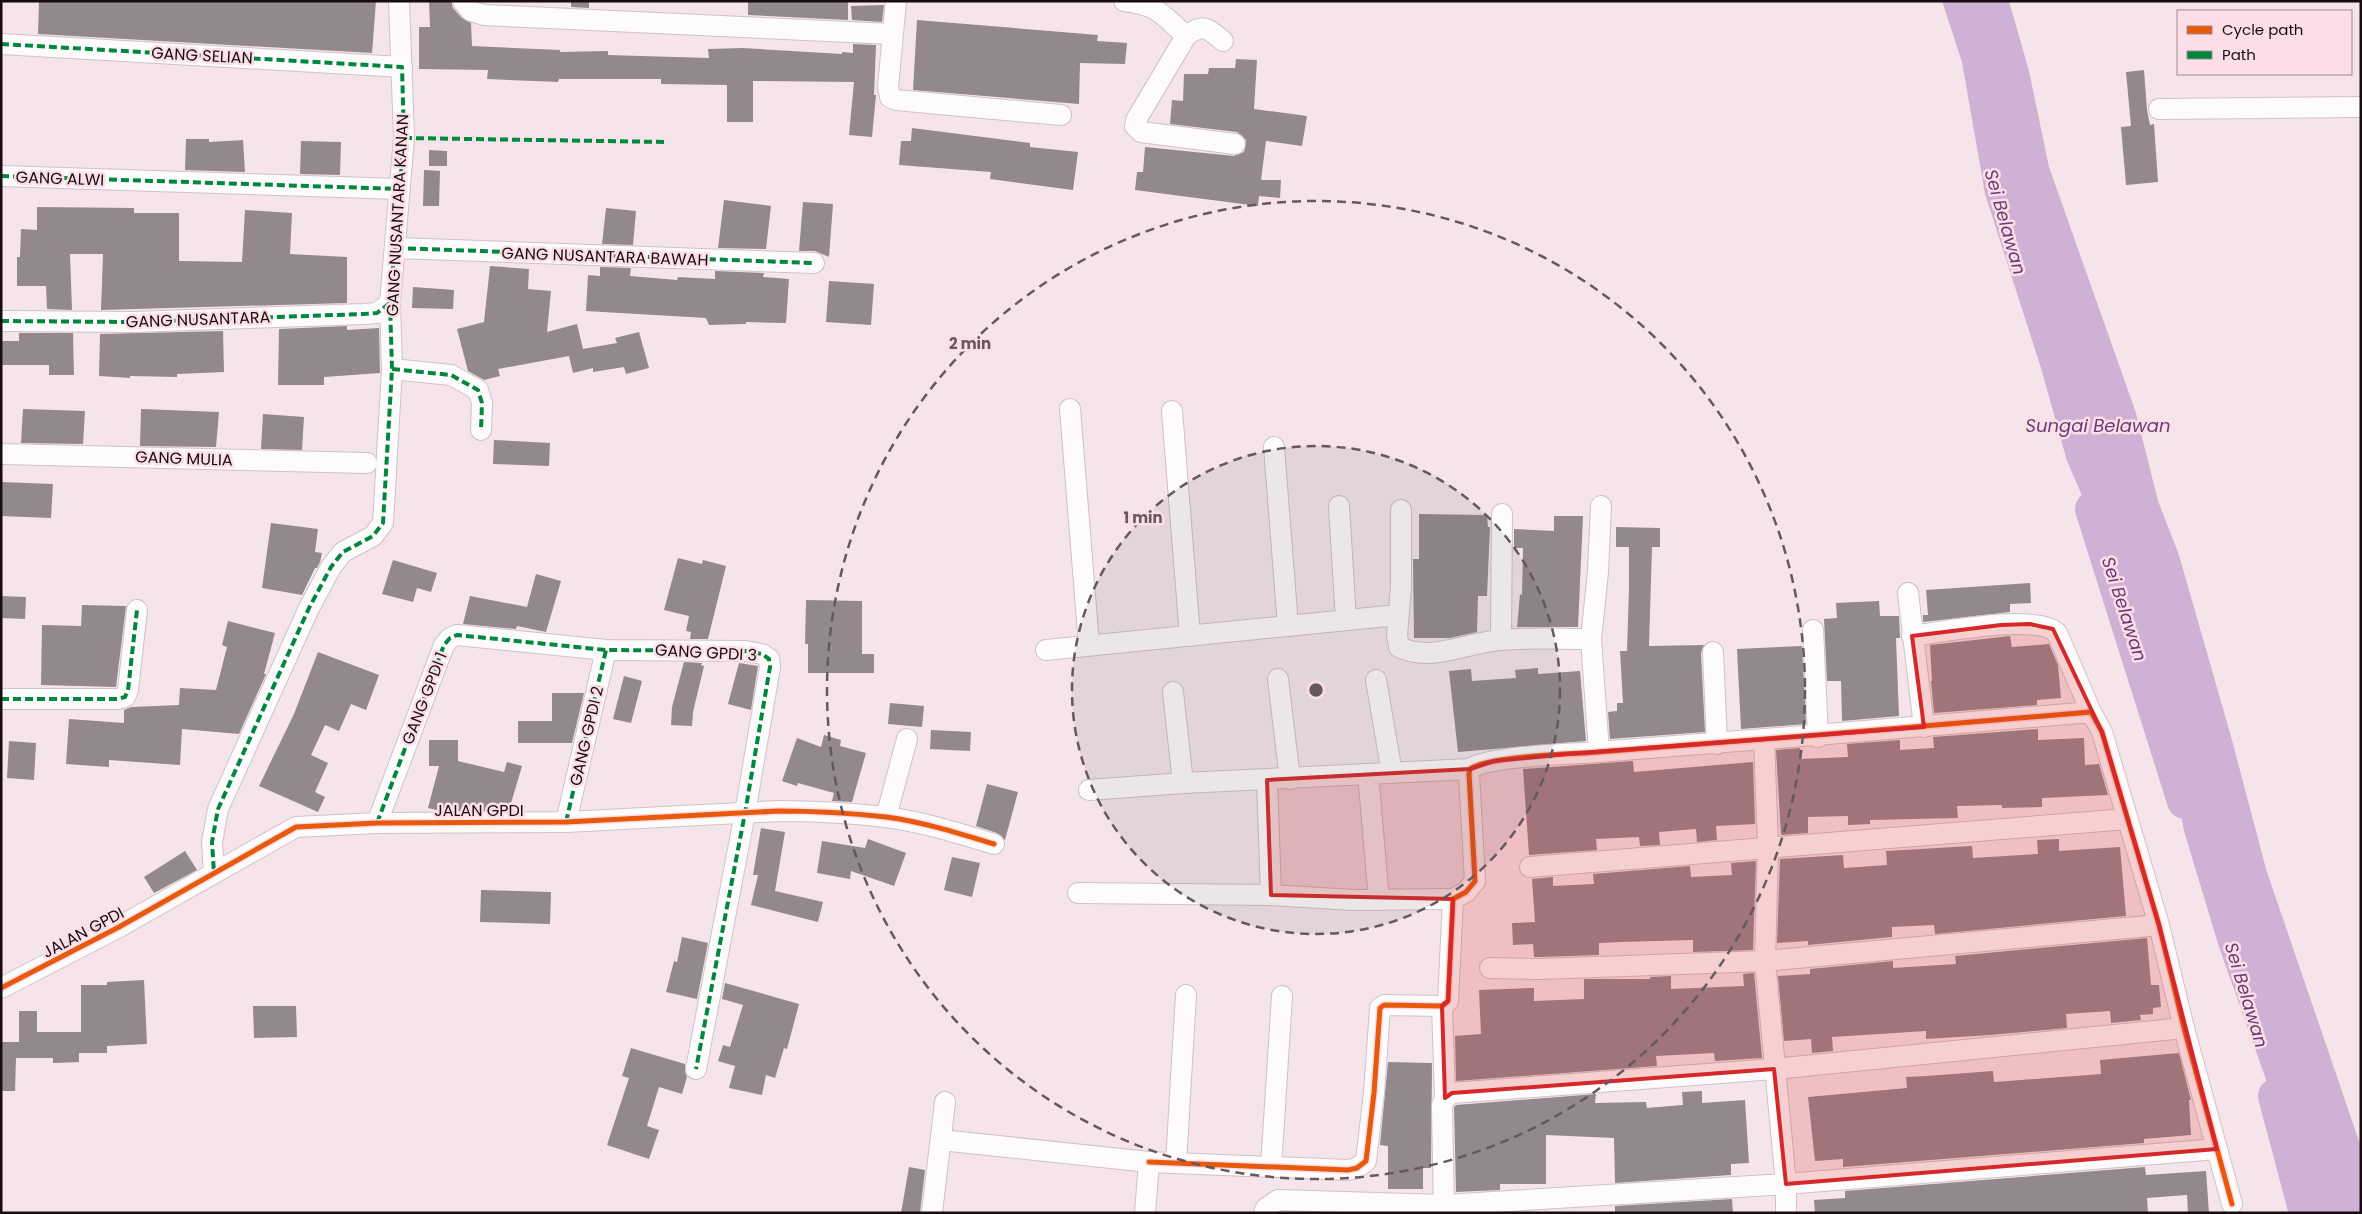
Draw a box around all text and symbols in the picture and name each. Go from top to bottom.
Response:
legend [2177,10,2352,75]
text: Cycle path [2222,19,2303,40]
street label: GANG SELIAN [151,41,253,70]
text: Path [2222,44,2256,65]
street label: GANG NUSANTARA KANAN [381,113,414,317]
street label: GANG ALWI [15,165,105,192]
water label: Sei Belawan [1978,166,2032,278]
street label: GANG NUSANTARA BAWAH [501,241,709,272]
street label: GANG NUSANTARA [125,305,271,334]
text: 2 min [949,333,991,354]
water label: Sungai Belawan [2026,413,2170,438]
street label: GANG MULIA [135,445,233,472]
text: 1 min [1123,507,1163,528]
water label: Sei Belawan [2096,553,2153,664]
street label: GANG GPDI 3 [655,638,757,667]
street label: GANG GPDI 1 [396,649,453,748]
centre of rings [1307,681,1325,699]
street label: GANG GPDI 2 [564,684,609,788]
street label: JALAN GPDI [434,799,524,822]
street label: JALAN GPDI [38,901,128,964]
water label: Sei Belawan [2219,939,2274,1050]

